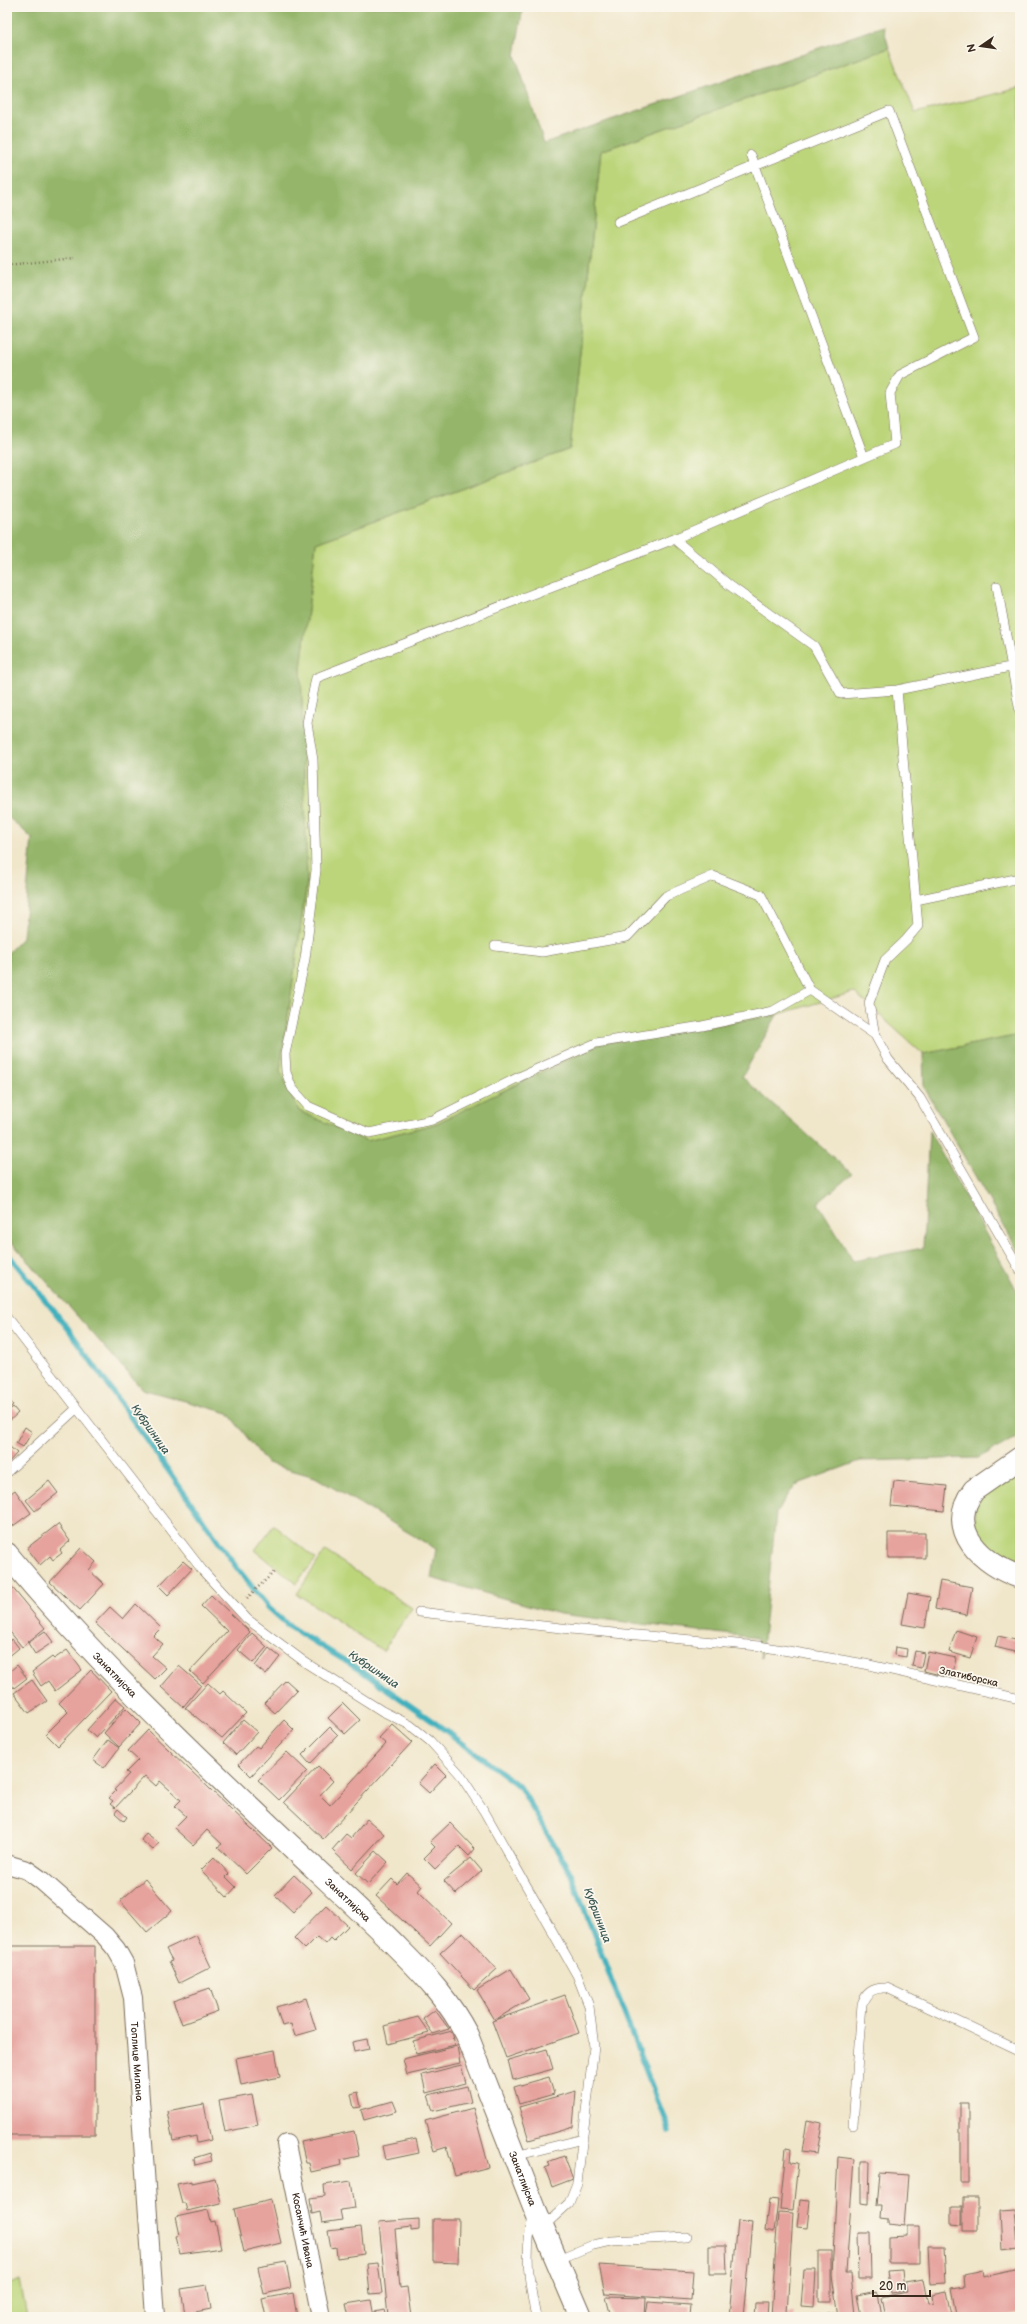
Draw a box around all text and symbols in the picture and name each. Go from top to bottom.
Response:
north arrow [961,26,1001,66]
text: N [964,43,979,54]
water label: Кубршница [129,1402,173,1457]
water label: Кубршница [346,1648,402,1691]
street label: Занатлијска [90,1650,139,1700]
street label: Златиборска [938,1664,999,1690]
street label: Занатлијска [322,1876,373,1924]
water label: Кубршница [581,1886,614,1945]
street label: Топлице Милана [128,2021,145,2102]
street label: Занатлијска [506,2150,538,2208]
street label: Косанчић Ивана [289,2192,316,2269]
scale bar [873,2272,930,2298]
text: 20 m [879,2279,906,2294]

